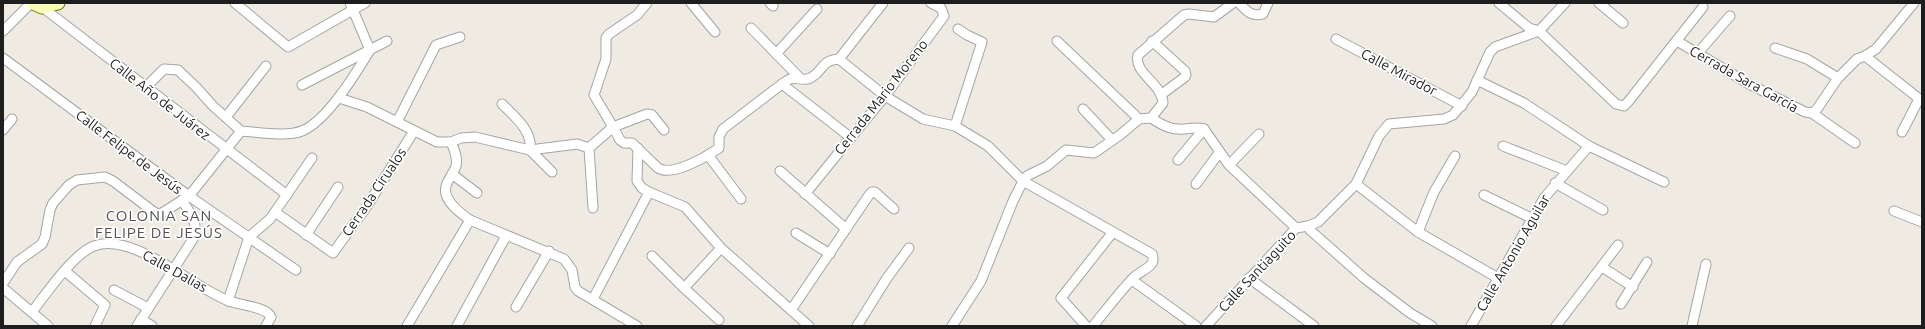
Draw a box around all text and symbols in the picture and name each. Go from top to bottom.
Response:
street label: Cerrada Mario Moreno [831,36,931,158]
street label: Cerrada Sara García [1687,42,1801,116]
street label: Calle Mirador [1358,45,1440,99]
street label: Calle Año de Juárez [107,55,213,143]
street label: Calle Felipe de Jesús [73,107,185,197]
street label: Cerrada Cirualos [339,145,409,239]
street label: Calle Antonio Aguilar [1473,191,1553,314]
district label: COLONIA SAN FELIPE DE JESÚS [95,207,223,241]
street label: Calle Santiaguito [1215,227,1299,315]
street label: Calle Dalias [140,247,210,295]

